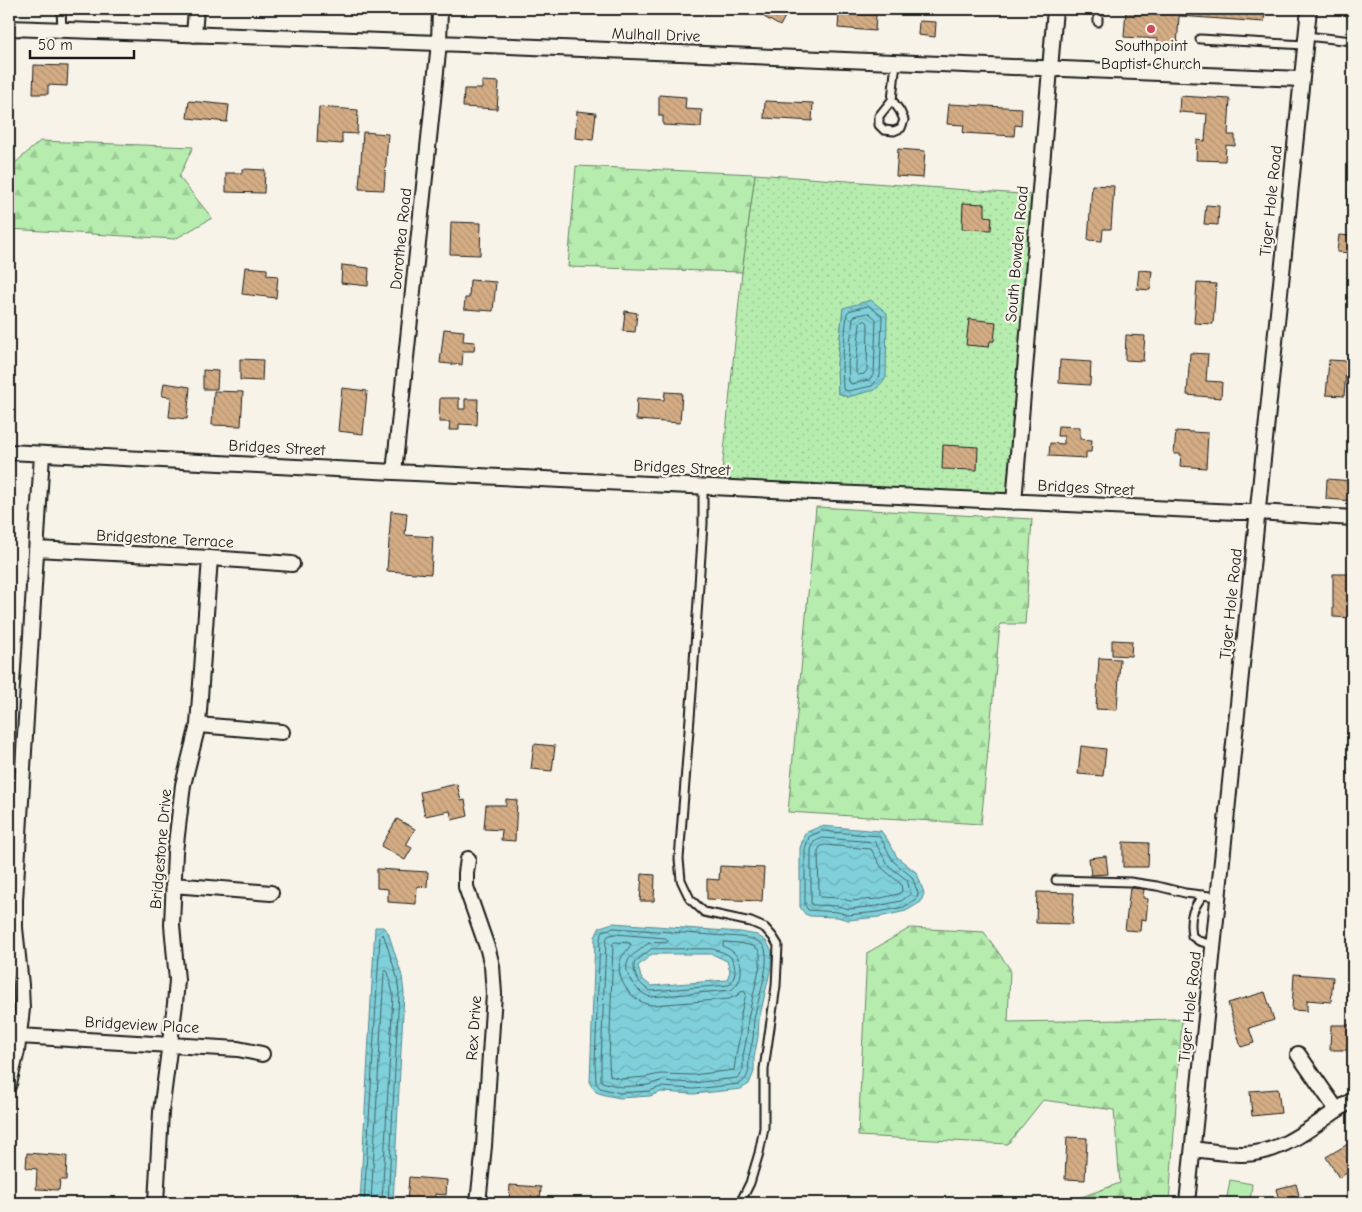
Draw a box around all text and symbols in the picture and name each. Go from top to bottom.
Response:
marker: Southpoint Baptist Church [1145,23,1157,35]
street label: Mulhall Drive [611,24,701,46]
scale bar [30,28,134,60]
text: 50 m [38,36,73,54]
place label: Southpoint Baptist Church [1101,37,1201,73]
street label: Tiger Hole Road [1256,145,1286,257]
street label: South Bowden Road [1002,185,1032,323]
street label: Dorothea Road [387,187,415,291]
street label: Bridges Street [228,436,326,460]
street label: Bridges Street [633,456,731,480]
street label: Bridges Street [1037,476,1135,500]
street label: Bridgestone Terrace [96,526,234,552]
street label: Tiger Hole Road [1216,548,1246,660]
street label: Bridgestone Drive [147,788,175,910]
street label: Tiger Hole Road [1175,951,1205,1063]
street label: Rex Drive [463,995,485,1061]
street label: Bridgeview Place [84,1013,200,1037]

